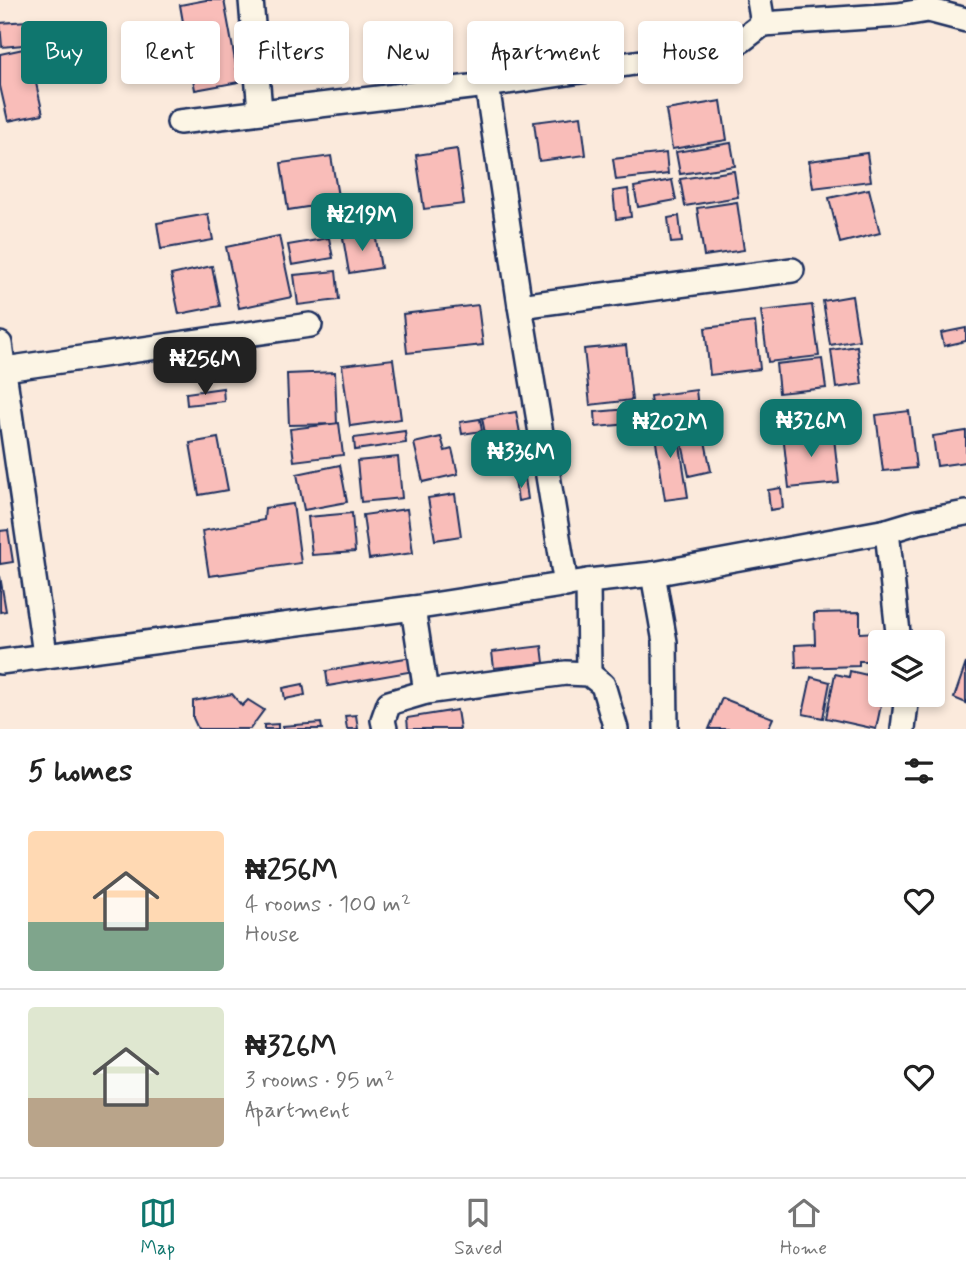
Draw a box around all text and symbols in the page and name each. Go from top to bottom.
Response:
chip: Buy [21,21,107,84]
chip: Rent [121,21,220,84]
chip: Filters [234,21,349,84]
chip: New [363,21,453,84]
chip: Apartment [467,21,624,84]
chip: House [638,21,743,84]
pin: ₦219M [313,194,411,253]
text: ₦219M [327,201,397,231]
pin: ₦256M [156,338,254,397]
text: ₦256M [169,345,241,375]
pin: ₦202M [621,400,719,460]
pin: ₦326M [762,400,860,459]
text: ₦326M [776,407,846,437]
text: ₦202M [633,408,707,438]
pin: ₦336M [472,430,570,490]
text: ₦336M [487,438,555,468]
map controls [868,630,945,707]
button: layers [868,630,945,707]
text: 5 homes [28,752,133,791]
icon: filters [900,752,938,790]
text: ₦256M [245,851,338,890]
icon: home [84,859,168,943]
icon: heart [900,882,938,920]
text: 4 rooms · 100 m² [245,890,411,920]
text: House [245,920,299,950]
text: ₦326M [245,1027,337,1066]
icon: home [84,1035,168,1119]
icon: heart [900,1058,938,1096]
text: 3 rooms · 95 m² [245,1066,394,1096]
text: Apartment [245,1096,350,1126]
tab: Map [139,1194,177,1261]
tab: Saved [454,1194,502,1261]
tab: Home [780,1194,827,1261]

